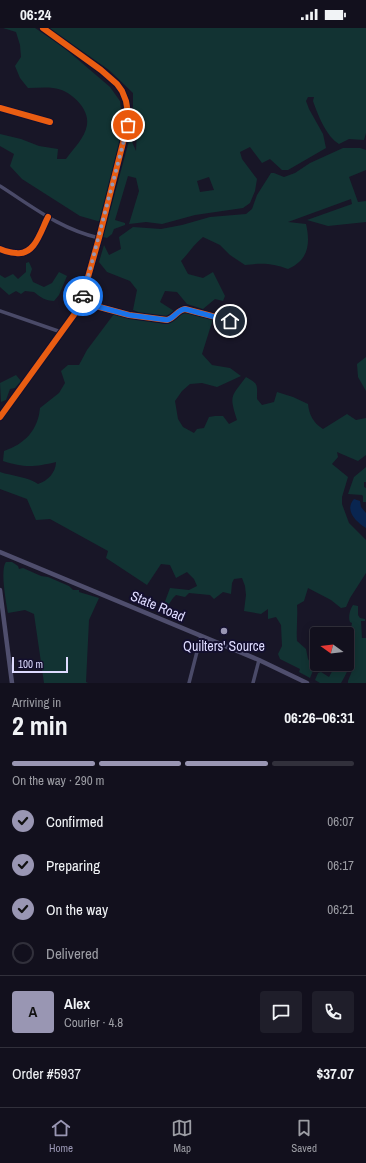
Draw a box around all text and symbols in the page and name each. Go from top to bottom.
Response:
text: 06:24 [20,4,51,25]
pin [111,108,145,142]
icon: bag [117,114,139,136]
courier [63,276,103,316]
icon: car [72,285,94,307]
pin [213,304,247,338]
icon: home [219,310,241,332]
street label: State Road [128,586,188,626]
marker: Quilters' Source [219,626,229,636]
north arrow [310,627,354,671]
map controls [310,627,354,671]
place label: Quilters' Source [183,637,265,655]
scale bar [12,655,68,674]
text: 100 m [18,657,43,671]
text: Arriving in [12,694,61,711]
text: 06:26–06:31 [284,707,354,728]
text: 2 min [12,708,68,743]
text: On the way · 290 m [12,772,104,789]
icon: check [12,810,34,832]
text: Confirmed [46,811,103,832]
text: 06:07 [327,813,354,830]
icon: check [12,854,34,876]
text: Preparing [46,855,100,876]
text: 06:17 [327,857,354,874]
icon: check [12,898,34,920]
text: On the way [46,899,108,920]
text: 06:21 [327,901,354,918]
text: Delivered [46,943,99,964]
button: chat [260,991,302,1033]
button: phone [312,991,354,1033]
text: Alex [64,993,90,1014]
text: A [29,1001,37,1022]
text: Courier · 4.8 [64,1014,123,1031]
text: Order #5937 [12,1063,81,1084]
text: $37.07 [316,1063,354,1084]
tab: Home [49,1117,73,1155]
tab: Map [171,1117,193,1155]
tab: Saved [291,1117,317,1155]

